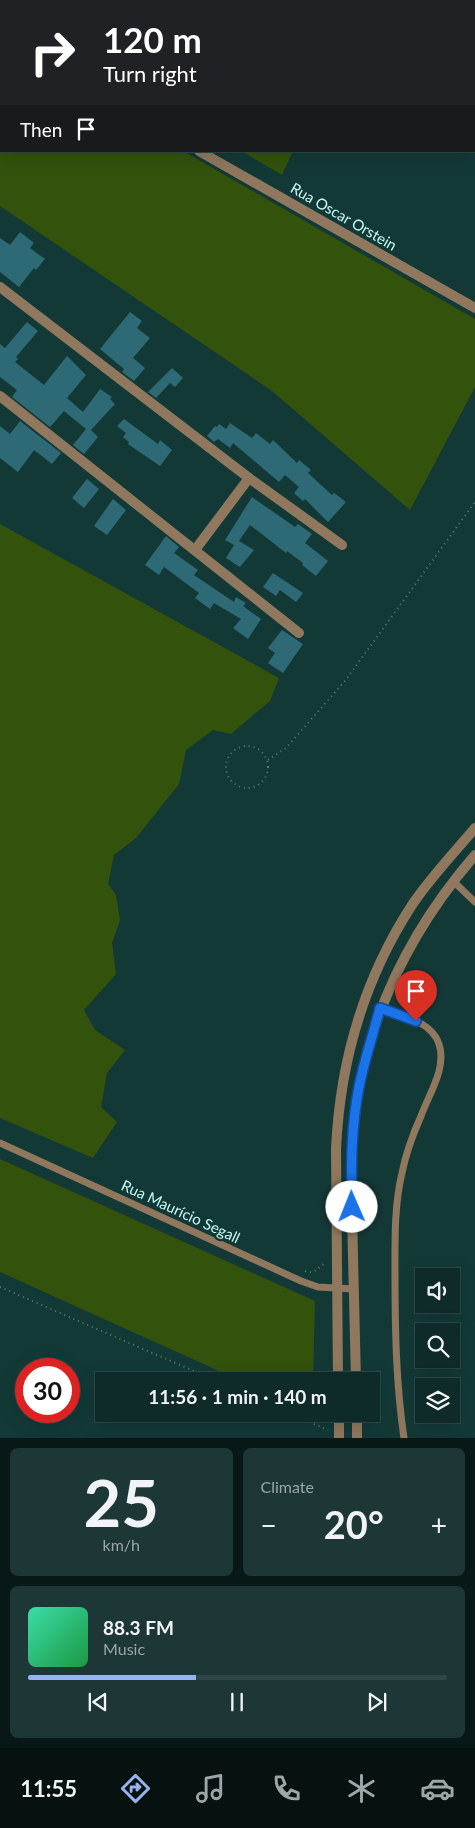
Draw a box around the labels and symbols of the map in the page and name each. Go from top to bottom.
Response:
street label: Rua Oscar Orstein [288,178,400,254]
pin [395,970,437,1021]
street label: Rua Maurício Segall [119,1176,243,1246]
position arrow [325,1180,377,1232]
speed limit sign: 30 [15,1358,80,1423]

